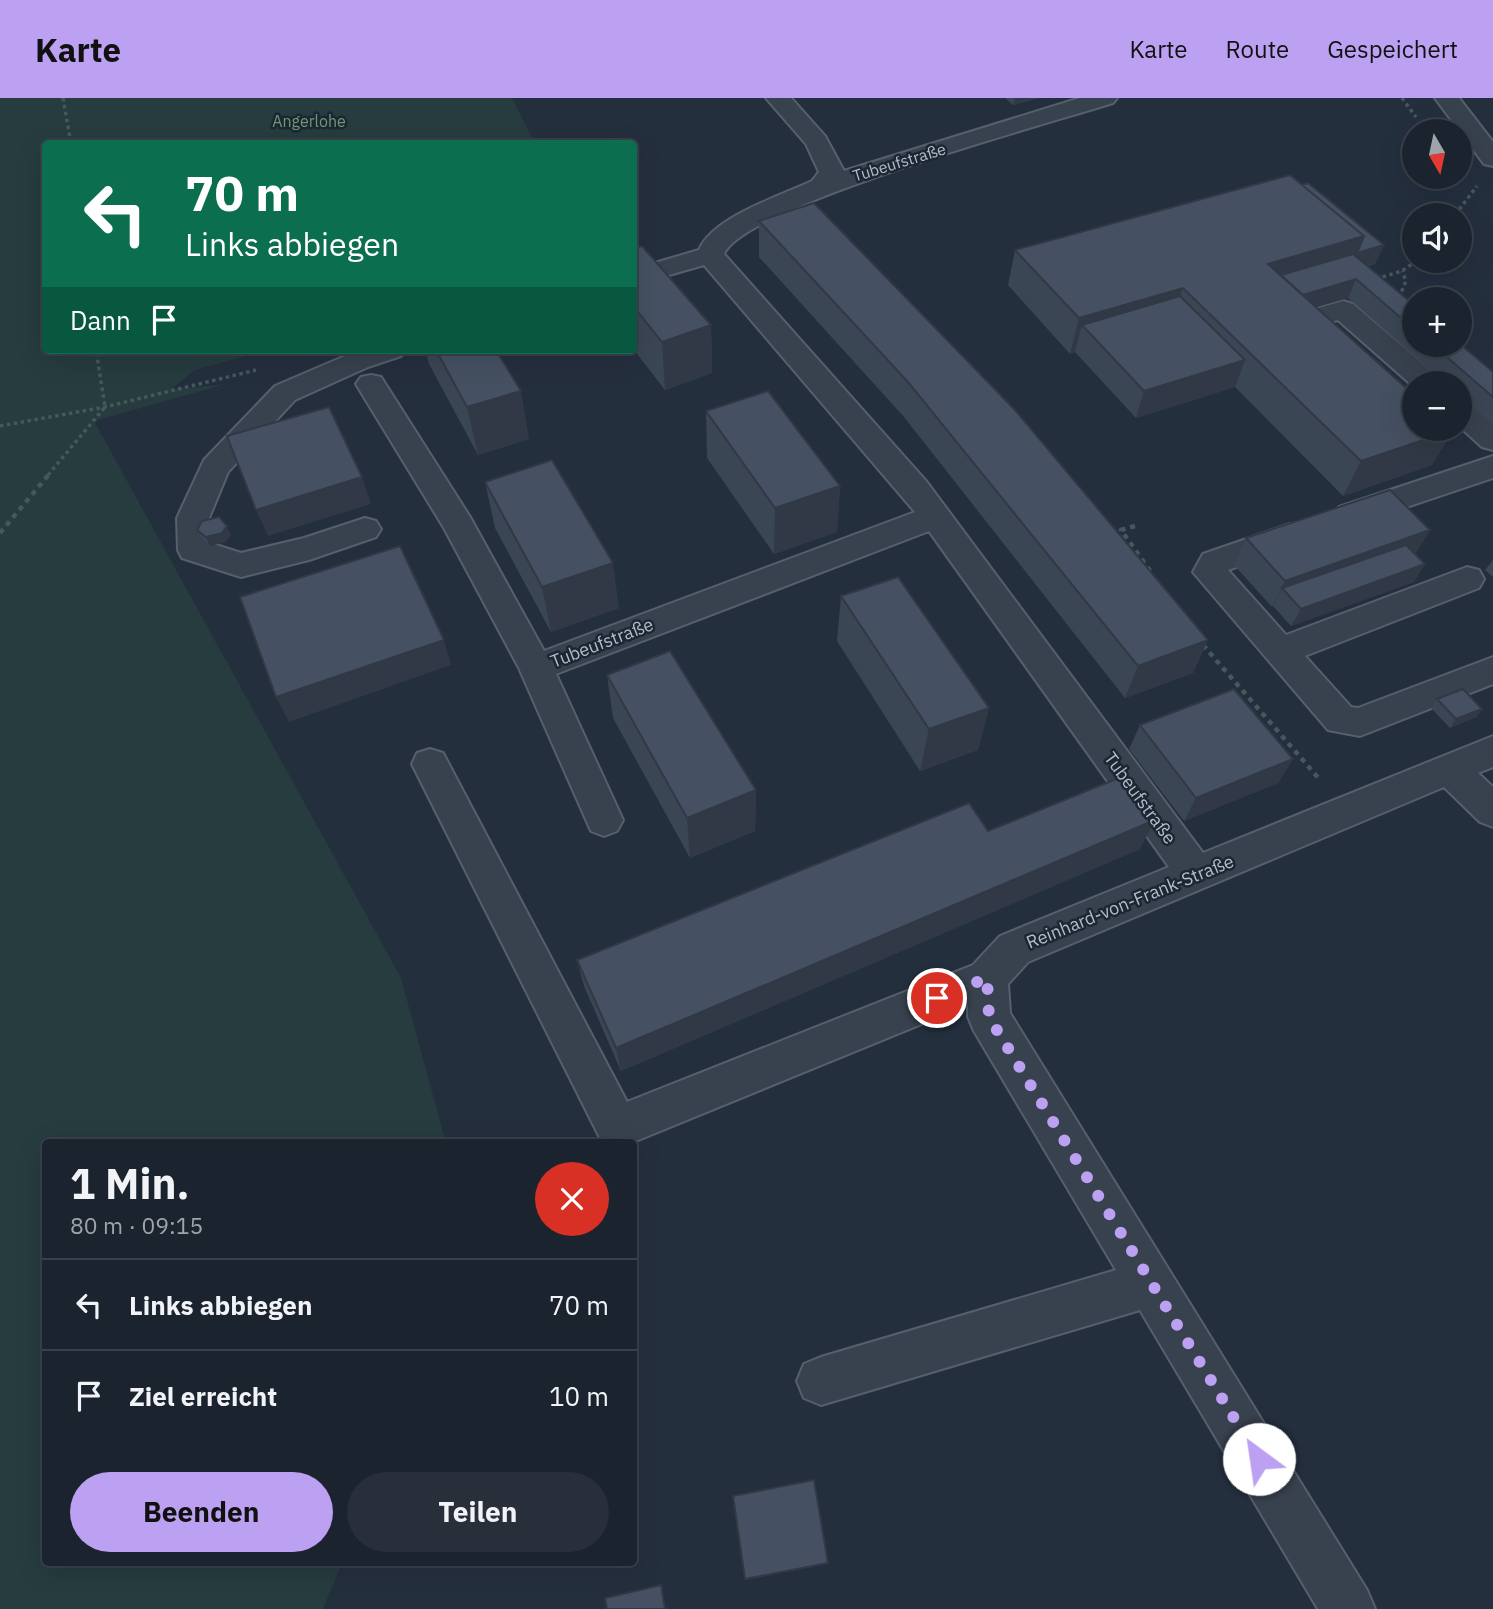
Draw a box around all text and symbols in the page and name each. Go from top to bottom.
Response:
text: Karte [35,28,121,71]
text: Karte [1129,33,1188,65]
text: Route [1226,33,1289,65]
text: Gespeichert [1327,33,1458,65]
park label: Angerlohe [272,111,346,131]
north arrow [1402,119,1472,189]
map controls [1402,119,1472,441]
street label: Tubeufstraße [850,138,948,186]
text: 70 m [185,161,299,224]
icon: left [70,168,161,259]
button: sound [1402,203,1472,273]
text: Links abbiegen [185,223,399,265]
button: + [1402,287,1472,357]
icon: arrive [145,301,183,339]
text: Dann [70,303,131,337]
button: − [1402,371,1472,441]
street label: Tubeufstraße [547,612,657,673]
street label: Tubeufstraße [1099,747,1182,848]
street label: Reinhard-von-Frank-Straße [1023,849,1237,954]
pin [907,968,967,1028]
icon: arrive [918,979,956,1017]
text: 1 Min. [70,1156,190,1211]
button: close [535,1162,609,1236]
text: 80 m · 09:15 [70,1210,203,1240]
icon: left [70,1286,108,1324]
text: Links abbiegen [129,1288,312,1322]
text: 70 m [549,1288,609,1322]
icon: arrive [70,1377,108,1415]
text: Ziel erreicht [129,1379,277,1413]
text: 10 m [549,1379,609,1413]
position arrow [1222,1422,1296,1496]
button: Beenden [70,1472,333,1552]
button: Teilen [347,1472,609,1552]

